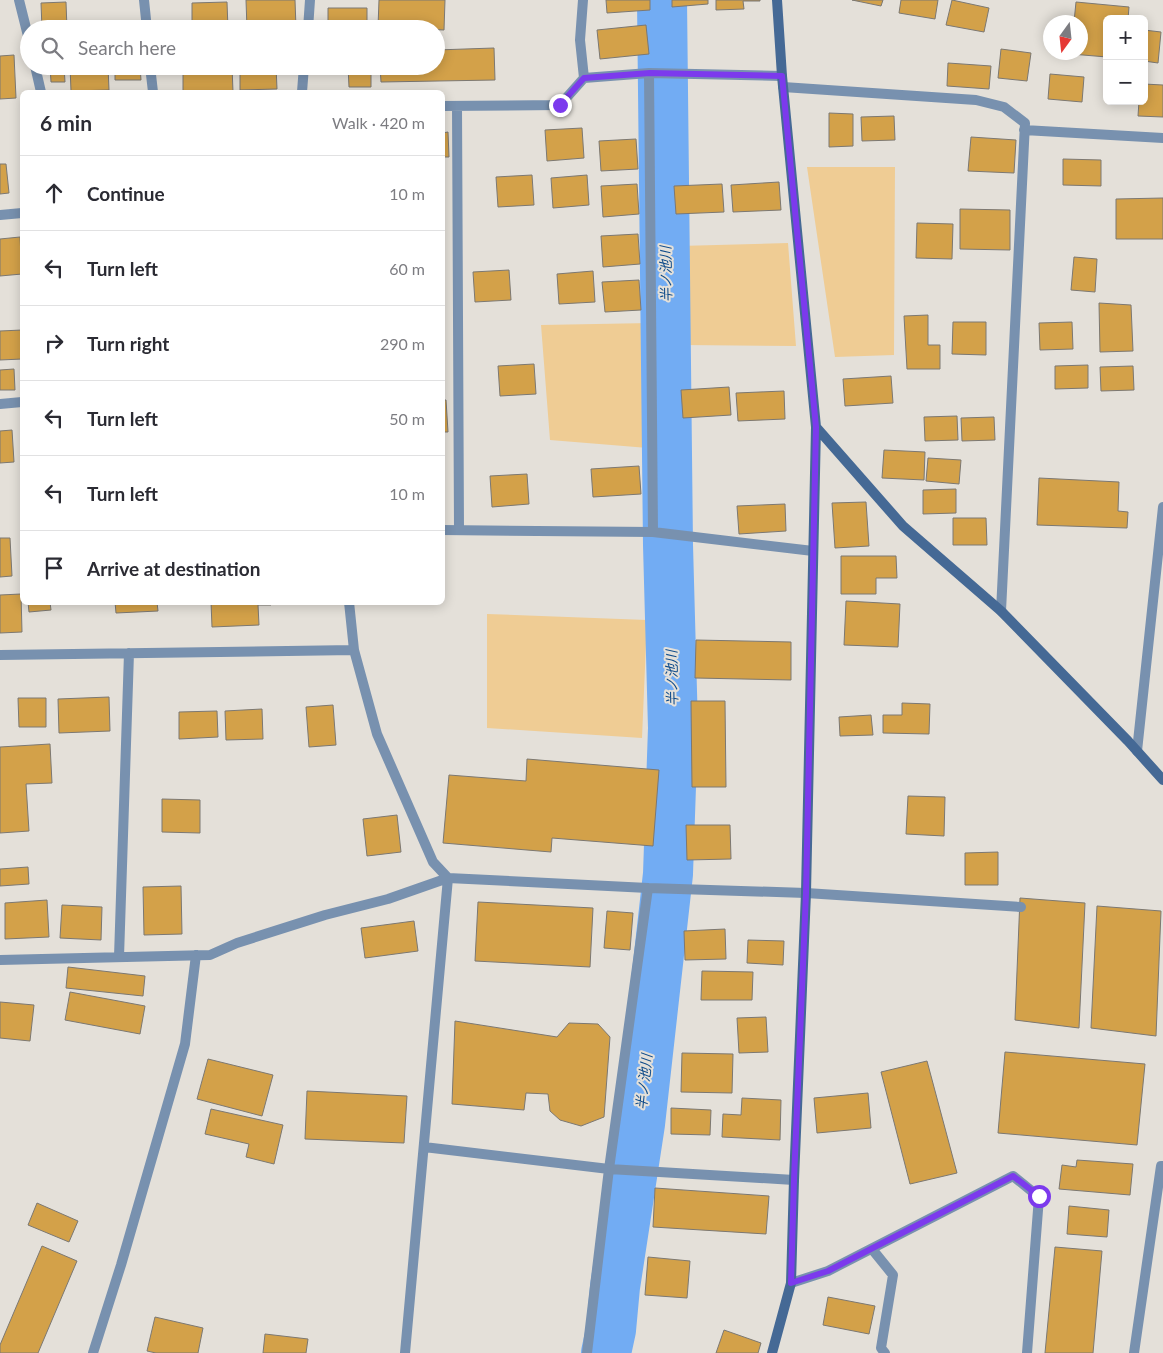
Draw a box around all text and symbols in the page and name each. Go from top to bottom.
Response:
north arrow [1043,15,1088,60]
map controls [1103,15,1148,105]
button: + [1103,15,1148,60]
search box [20,20,445,75]
icon: search [38,34,66,62]
text: Search here [78,36,176,59]
button: − [1103,60,1148,105]
route end [549,94,572,117]
text: 6 min [40,110,92,135]
text: Walk · 420 m [332,113,425,132]
icon: ahead [40,179,68,207]
text: Continue [87,182,165,205]
text: 10 m [389,184,425,203]
water label: 半ノ池川 [656,244,674,302]
icon: left [40,254,68,282]
text: Turn left [87,257,158,280]
text: 60 m [389,259,425,278]
icon: right [40,329,68,357]
text: Turn right [87,332,169,355]
text: 290 m [380,334,425,353]
icon: left [40,404,68,432]
text: Turn left [87,407,158,430]
text: 50 m [389,409,425,428]
icon: left [40,479,68,507]
text: Turn left [87,482,158,505]
text: 10 m [389,484,425,503]
icon: arrive [40,554,68,582]
text: Arrive at destination [87,557,260,580]
water label: 半ノ池川 [662,648,680,706]
water label: 半ノ池川 [632,1051,655,1111]
route start [1028,1185,1051,1208]

